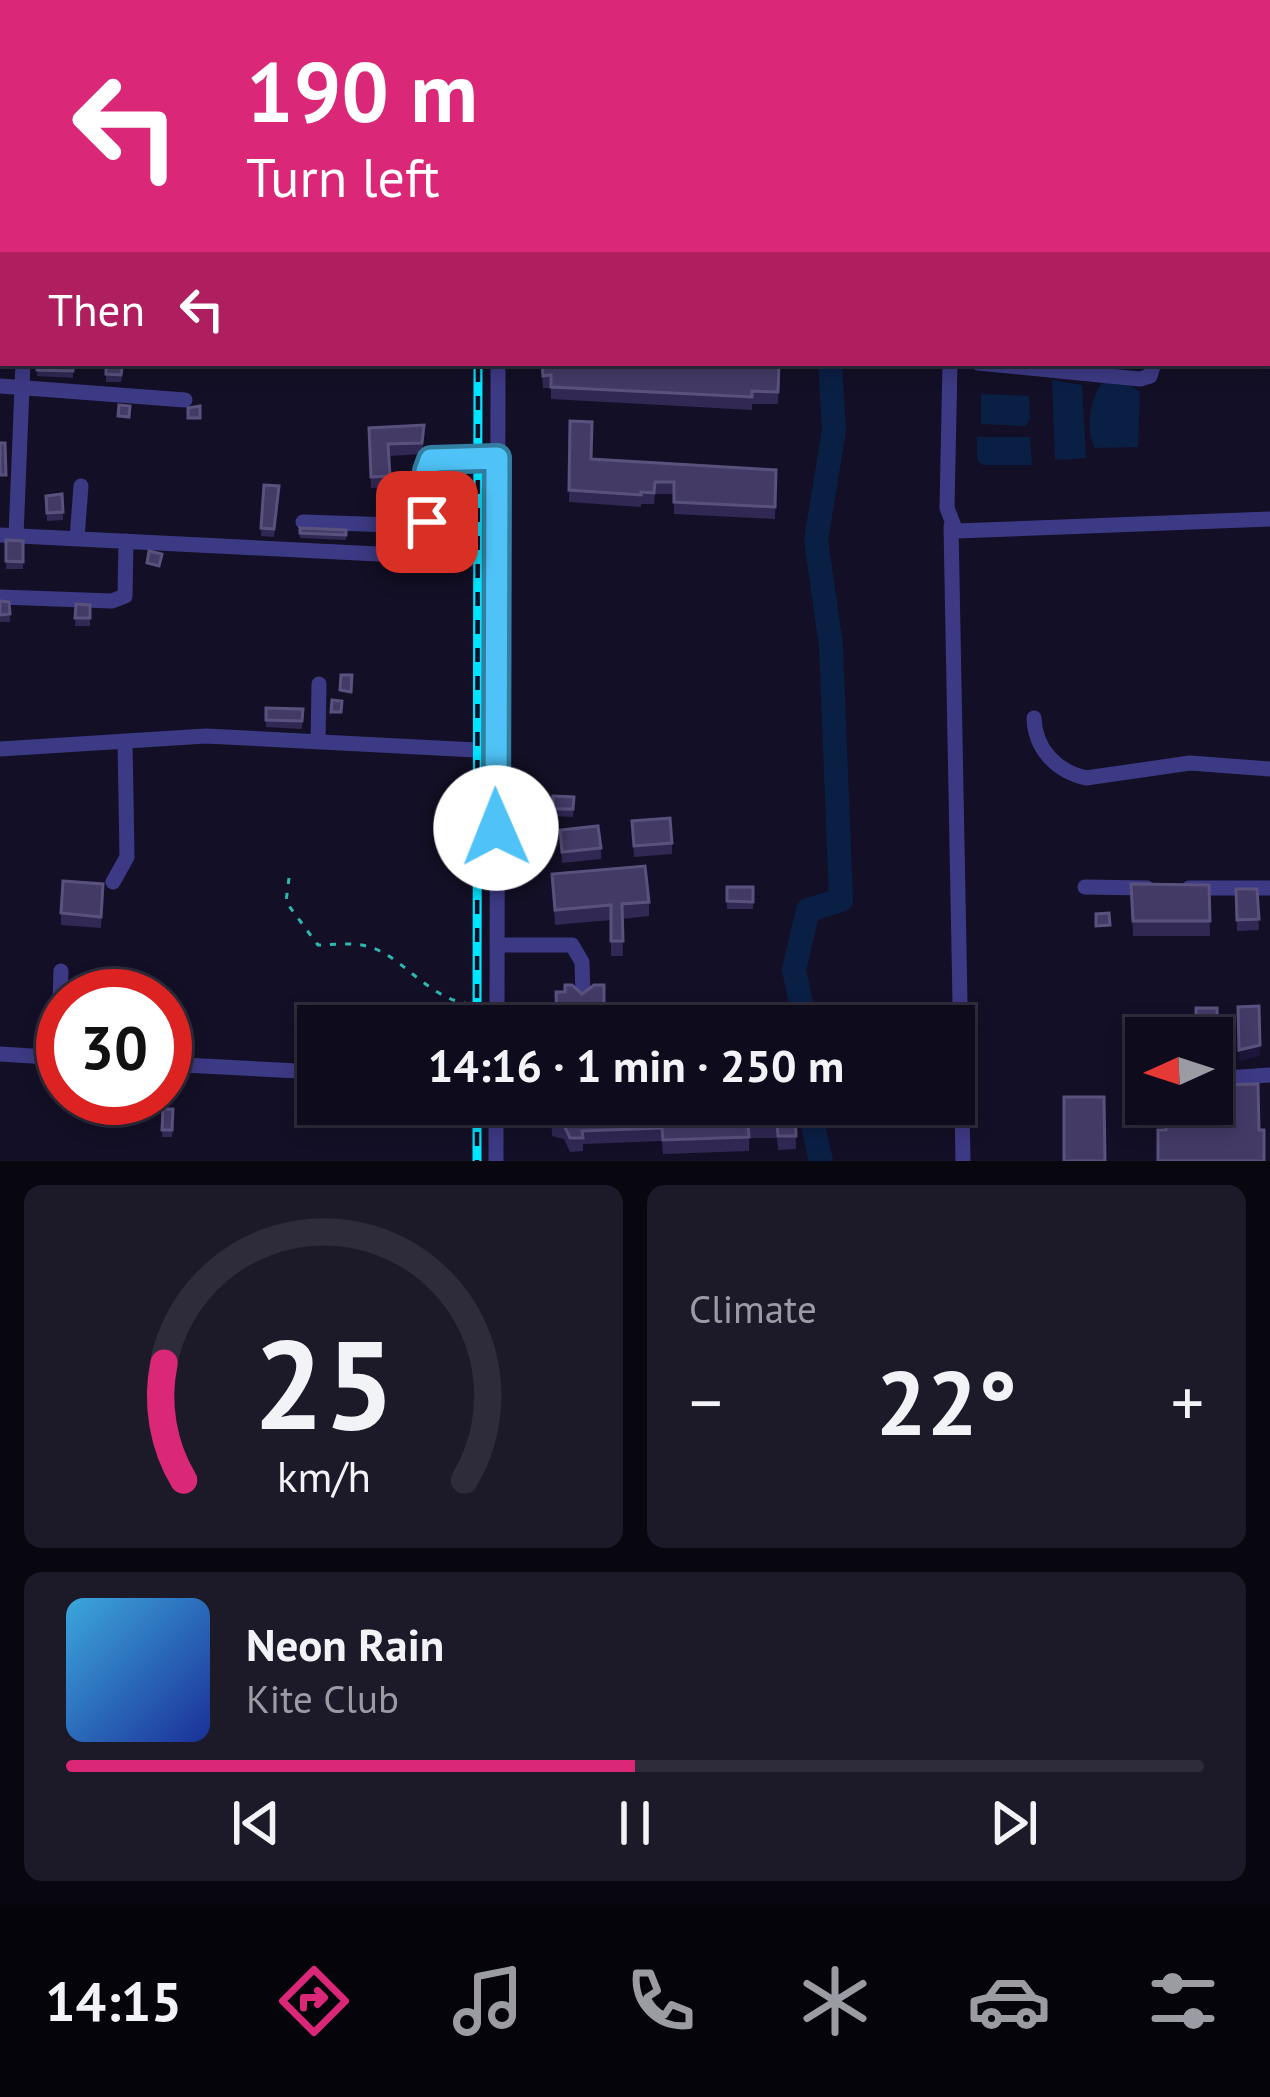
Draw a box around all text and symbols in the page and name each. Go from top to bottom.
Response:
text: 190 m [246,36,478,145]
icon: left [48,48,204,204]
text: Turn left [246,142,440,212]
icon: left [169,276,235,342]
text: Then [48,280,145,338]
pin [376,471,478,573]
icon: arrive [394,489,460,555]
position arrow [433,765,559,891]
speed limit sign: 30 [36,969,192,1125]
north arrow [1125,1017,1233,1125]
map controls [1125,1017,1233,1125]
text: 14:16 · 1 min · 250 m [428,1036,844,1094]
text: Climate [689,1283,817,1334]
text: 25 [253,1302,394,1463]
text: 22° [876,1343,1017,1460]
text: − [689,1359,722,1444]
text: + [1171,1359,1204,1444]
text: km/h [276,1447,371,1503]
text: Neon Rain [246,1615,444,1673]
text: Kite Club [246,1673,399,1724]
icon: previous [223,1790,289,1856]
icon: pause [602,1790,668,1856]
icon: next [981,1790,1047,1856]
icon: directions [272,1959,356,2043]
icon: music [446,1959,530,2043]
icon: phone [619,1959,703,2043]
icon: climate [793,1959,877,2043]
icon: car [967,1959,1051,2043]
icon: filters [1141,1959,1225,2043]
text: 14:15 [45,1966,182,2036]

